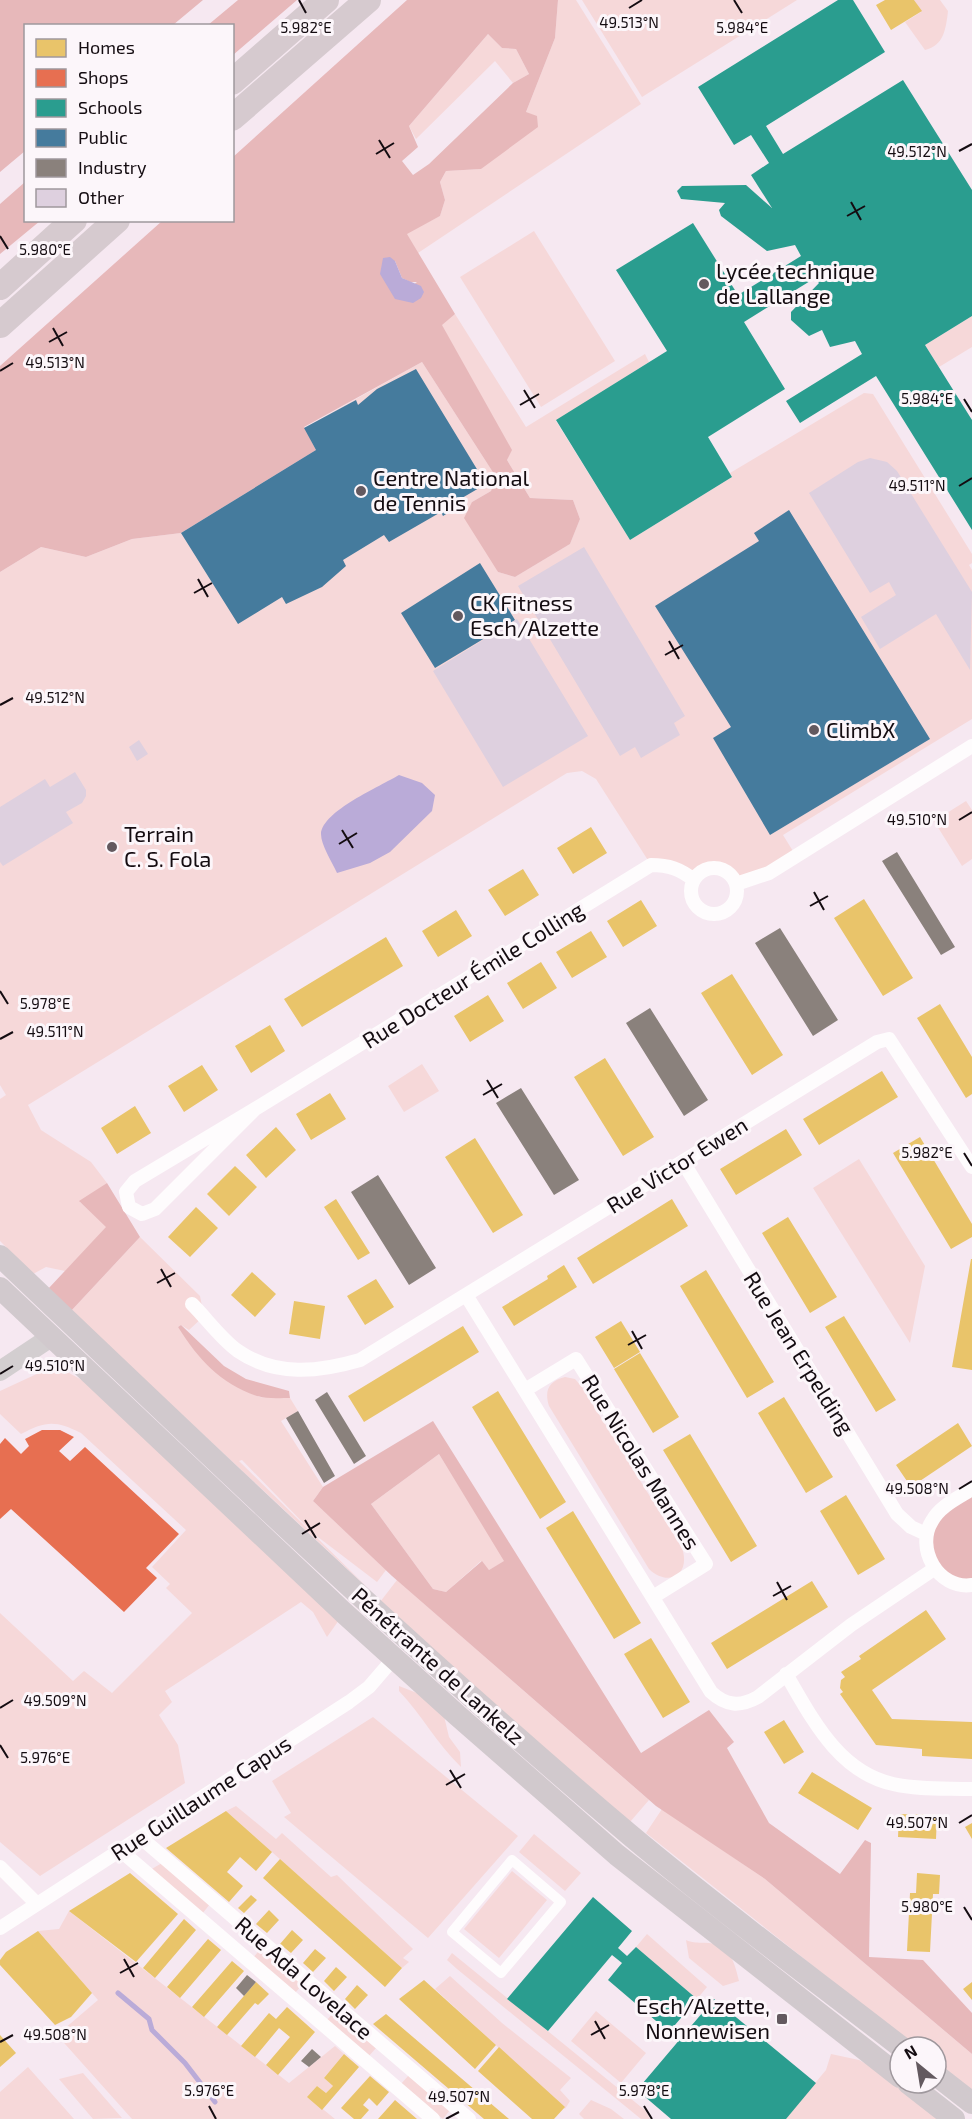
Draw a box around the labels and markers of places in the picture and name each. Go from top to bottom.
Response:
place label: Lycée technique de Lallange [716,257,875,308]
marker: Lycée technique de Lallange [697,277,711,291]
place label: Centre National de Tennis [373,464,530,515]
marker: Centre National de Tennis [354,484,368,498]
place label: CK Fitness Esch/Alzette [470,589,599,640]
marker: CK Fitness Esch/Alzette [451,609,465,623]
place label: ClimbX [826,716,896,742]
marker: ClimbX [807,723,821,737]
place label: Terrain C. S. Fola [124,820,211,871]
marker: Terrain C. S. Fola [105,840,119,854]
place label: Esch/Alzette, Nonnewisen [636,1992,770,2043]
marker: Esch/Alzette, Nonnewisen [775,2012,789,2026]

